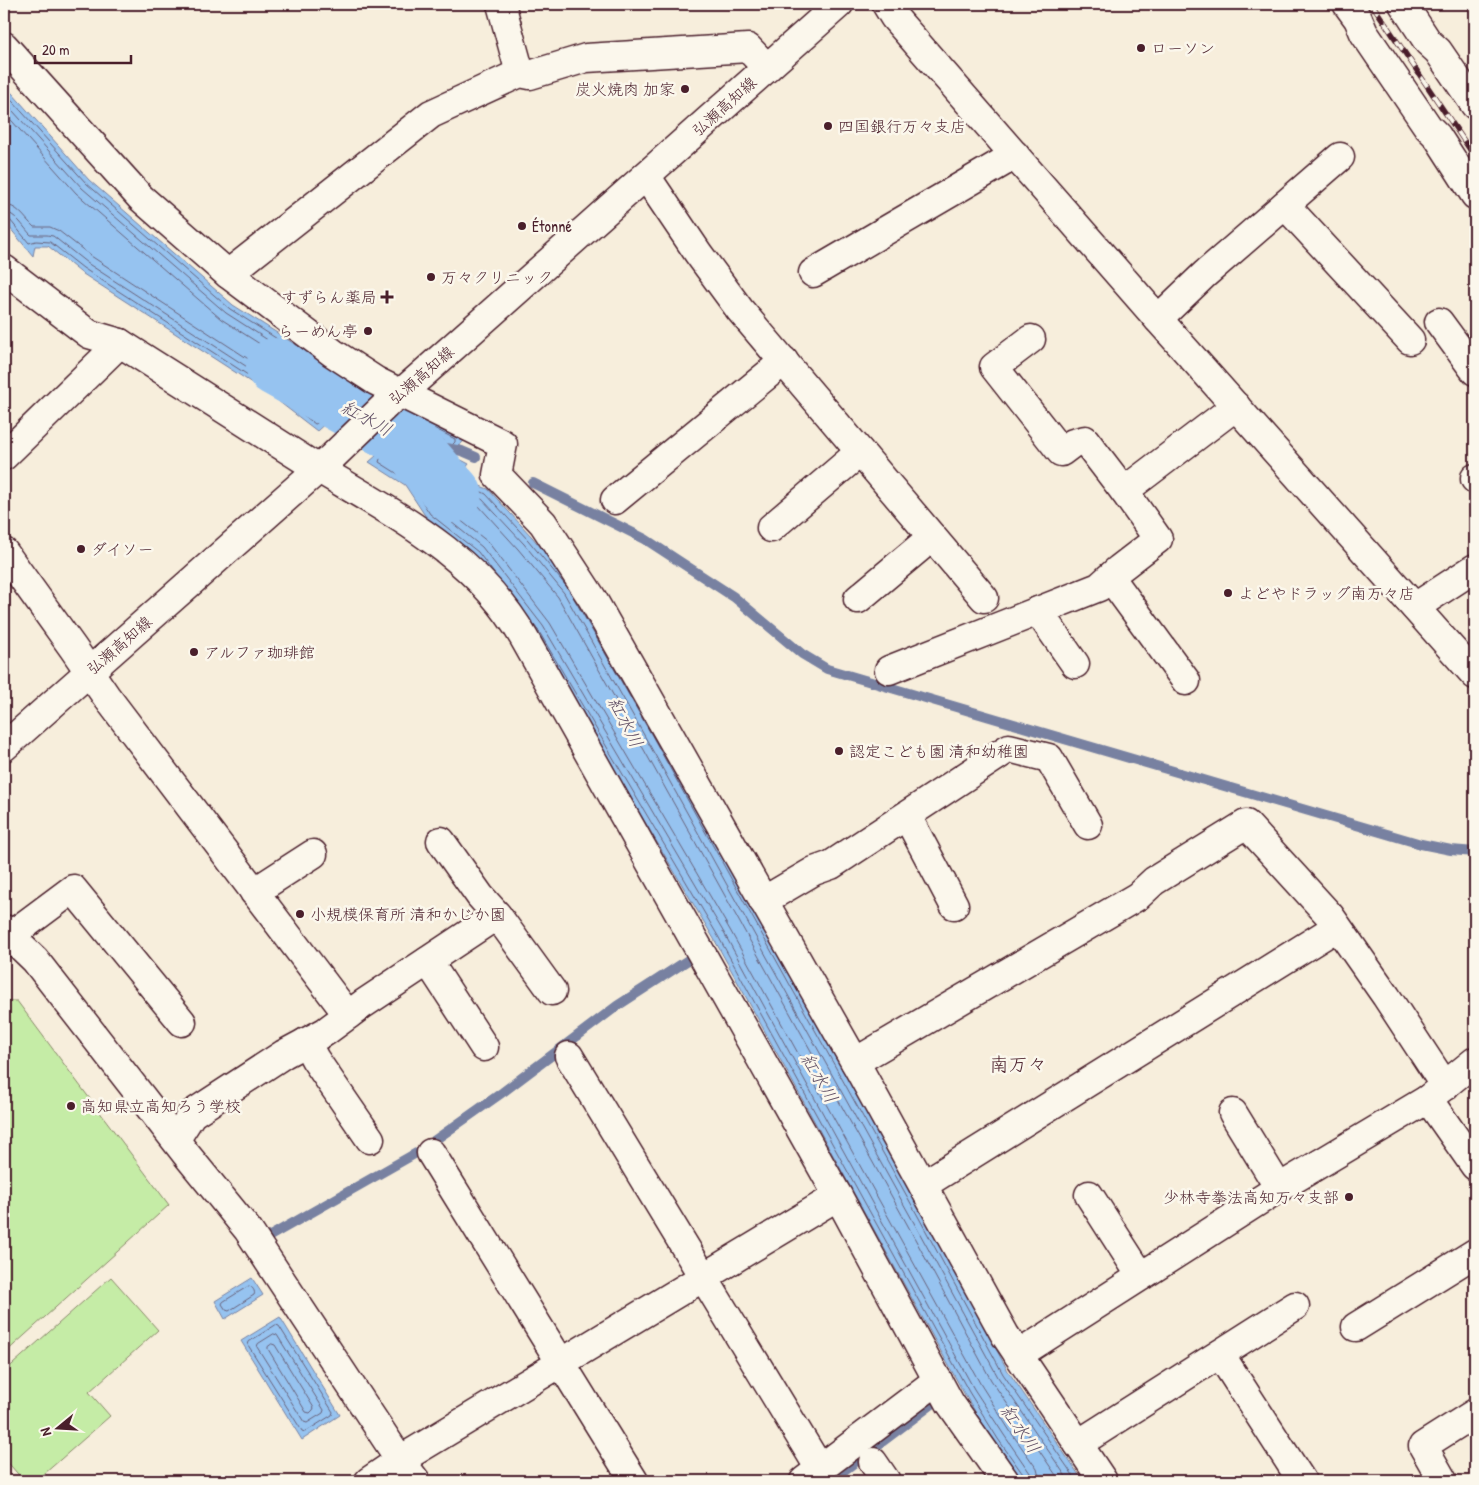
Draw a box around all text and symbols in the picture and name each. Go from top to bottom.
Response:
scale bar [35,32,131,64]
place label: ローソン [1151,37,1215,59]
text: 20 m [42,39,69,60]
marker: ローソン [1135,42,1147,54]
street label: 弘瀬高知線 [687,71,761,141]
place label: 炭火焼肉 加家 [575,78,675,100]
marker: 炭火焼肉 加家 [679,83,691,95]
place label: 四国銀行万々支店 [838,115,966,137]
marker: 四国銀行万々支店 [822,120,834,132]
place label: Étonné [532,215,572,237]
marker: Étonné [516,220,528,232]
place label: 万々クリニック [441,266,553,288]
marker: 万々クリニック [425,271,437,283]
place label: すずらん薬局 [281,286,377,308]
marker: すずらん薬局 [381,291,393,303]
place label: らーめん亭 [278,320,358,342]
marker: らーめん亭 [362,325,374,337]
street label: 弘瀬高知線 [384,340,458,410]
water label: 紅水川 [337,394,397,442]
place label: ダイソー [91,538,153,560]
marker: ダイソー [75,543,87,555]
place label: よどやドラッグ南万々店 [1238,582,1415,604]
marker: よどやドラッグ南万々店 [1222,587,1234,599]
street label: 弘瀬高知線 [82,610,156,680]
place label: アルファ珈琲館 [204,641,315,663]
marker: アルファ珈琲館 [188,646,200,658]
water label: 紅水川 [603,692,649,752]
place label: 認定こども園 清和幼稚園 [849,740,1029,762]
marker: 認定こども園 清和幼稚園 [833,745,845,757]
place label: 小規模保育所 清和かじか園 [310,903,506,925]
marker: 小規模保育所 清和かじか園 [294,908,306,920]
water label: 紅水川 [796,1048,844,1108]
district label: 南万々 [989,1051,1047,1077]
place label: 高知県立高知ろう学校 [81,1095,241,1117]
marker: 高知県立高知ろう学校 [65,1100,77,1112]
place label: 少林寺拳法高知万々支部 [1163,1186,1339,1208]
marker: 少林寺拳法高知万々支部 [1343,1191,1355,1203]
water label: 紅水川 [996,1400,1046,1458]
north arrow [32,1402,82,1452]
text: N [35,1425,55,1439]

